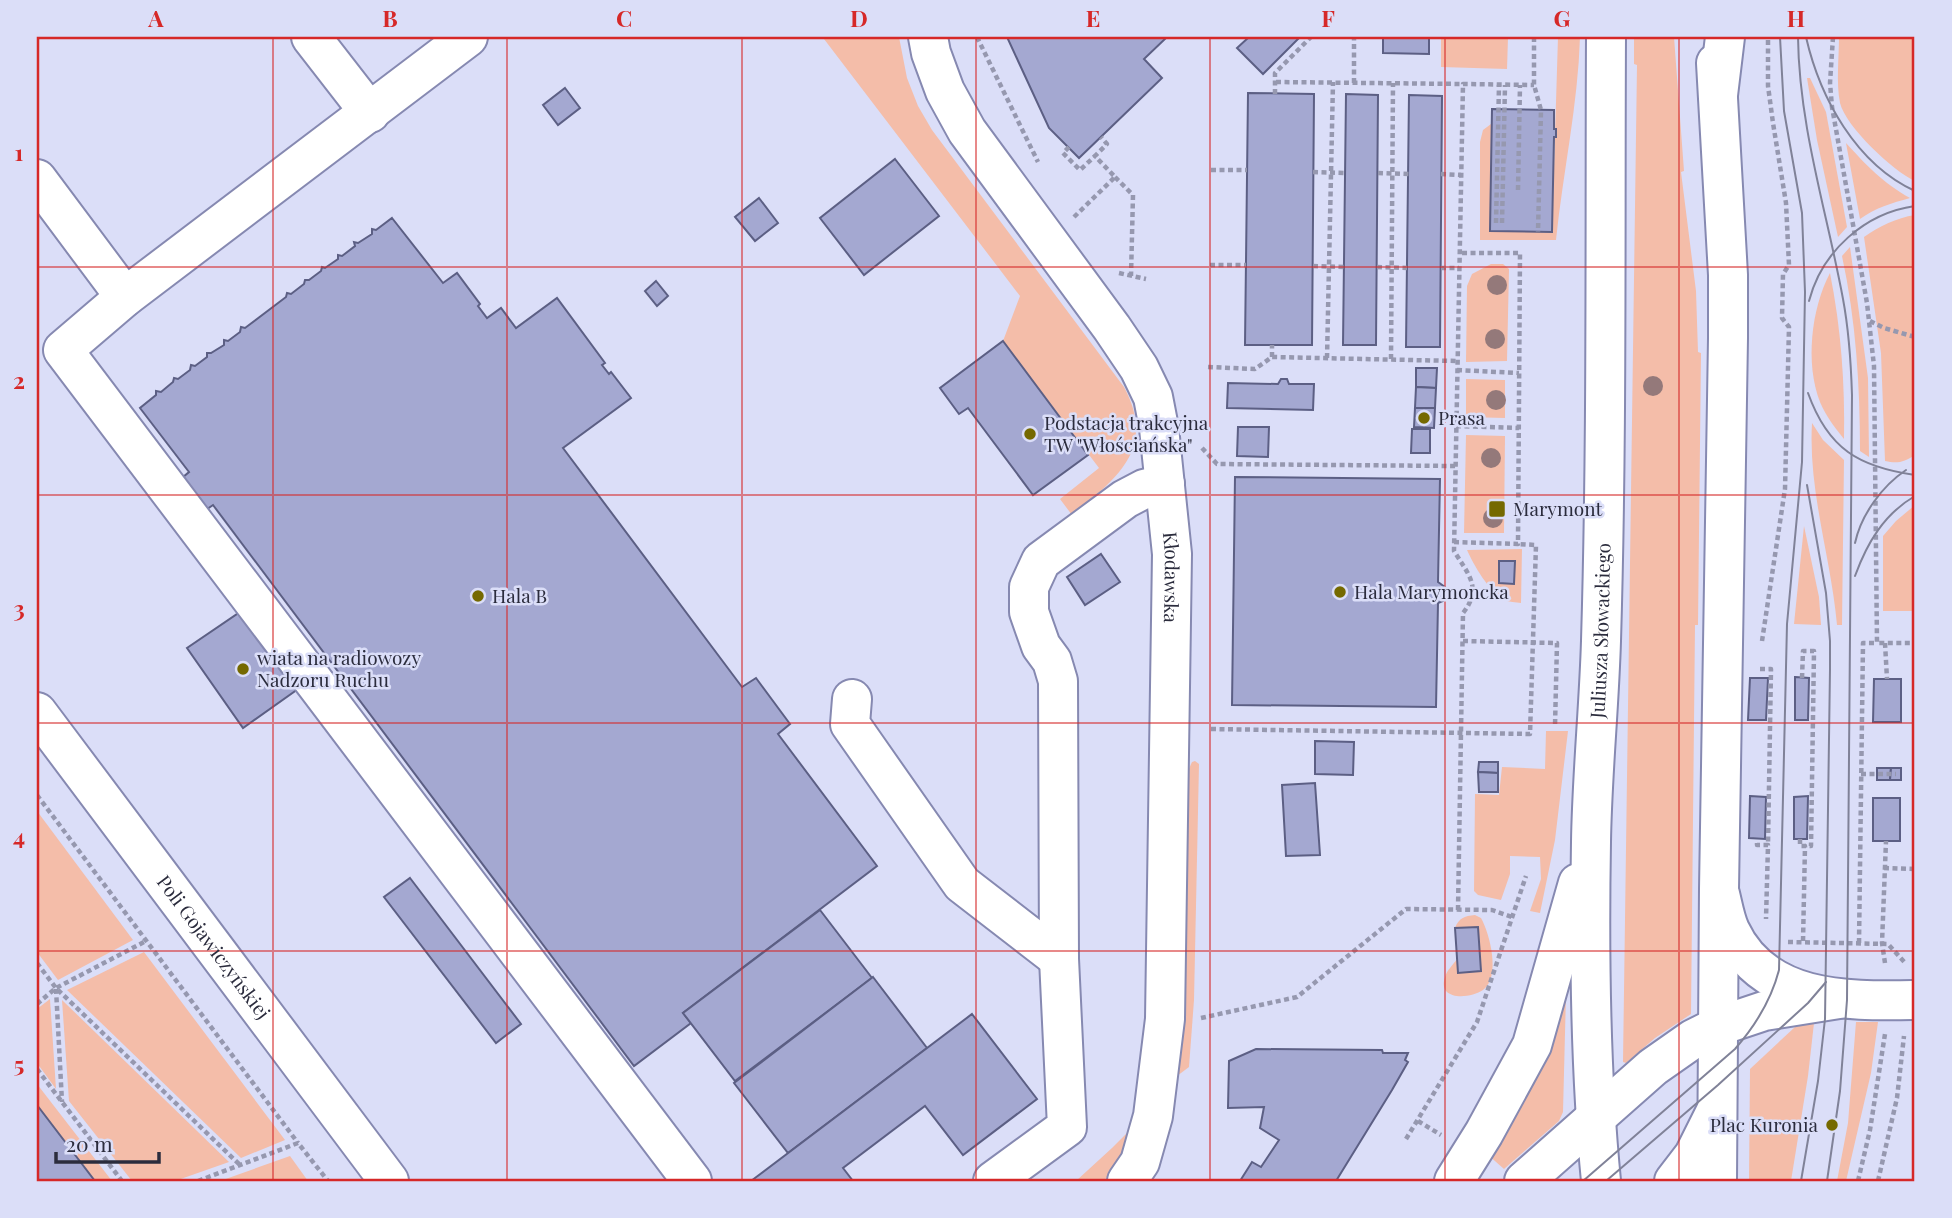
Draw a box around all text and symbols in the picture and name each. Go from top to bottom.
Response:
text: A [147,2,164,33]
text: B [382,2,398,33]
text: C [616,2,632,33]
text: D [850,2,868,33]
text: E [1086,2,1100,33]
text: F [1321,2,1335,33]
text: G [1554,2,1571,33]
text: H [1787,2,1805,33]
text: 1 [15,136,24,167]
text: 2 [13,364,25,395]
place label: Prasa [1438,404,1486,430]
place label: Podstacja trakcyjna TW "Włościańska" [1044,409,1209,457]
marker: Prasa [1416,410,1432,426]
marker: Podstacja trakcyjna TW "Włościańska" [1022,426,1038,442]
place label: Marymont [1513,495,1603,521]
marker: Marymont [1487,499,1507,519]
street label: Kłodawska [1158,530,1186,624]
street label: Juliusza Słowackiego [1583,543,1615,720]
place label: Hala Marymoncka [1354,578,1509,604]
place label: Hala B [492,582,547,608]
marker: Hala Marymoncka [1332,584,1348,600]
marker: Hala B [470,588,486,604]
text: 3 [13,592,25,623]
place label: wiata na radiowozy Nadzoru Ruchu [257,644,421,692]
marker: wiata na radiowozy Nadzoru Ruchu [235,661,251,677]
text: 4 [13,820,25,851]
street label: Poli Gojawiczyńskiej [152,869,277,1024]
text: 5 [14,1048,24,1079]
place label: Plac Kuronia [1710,1111,1819,1137]
marker: Plac Kuronia [1824,1117,1840,1133]
scale bar [56,1120,159,1164]
text: 20 m [66,1129,113,1157]

